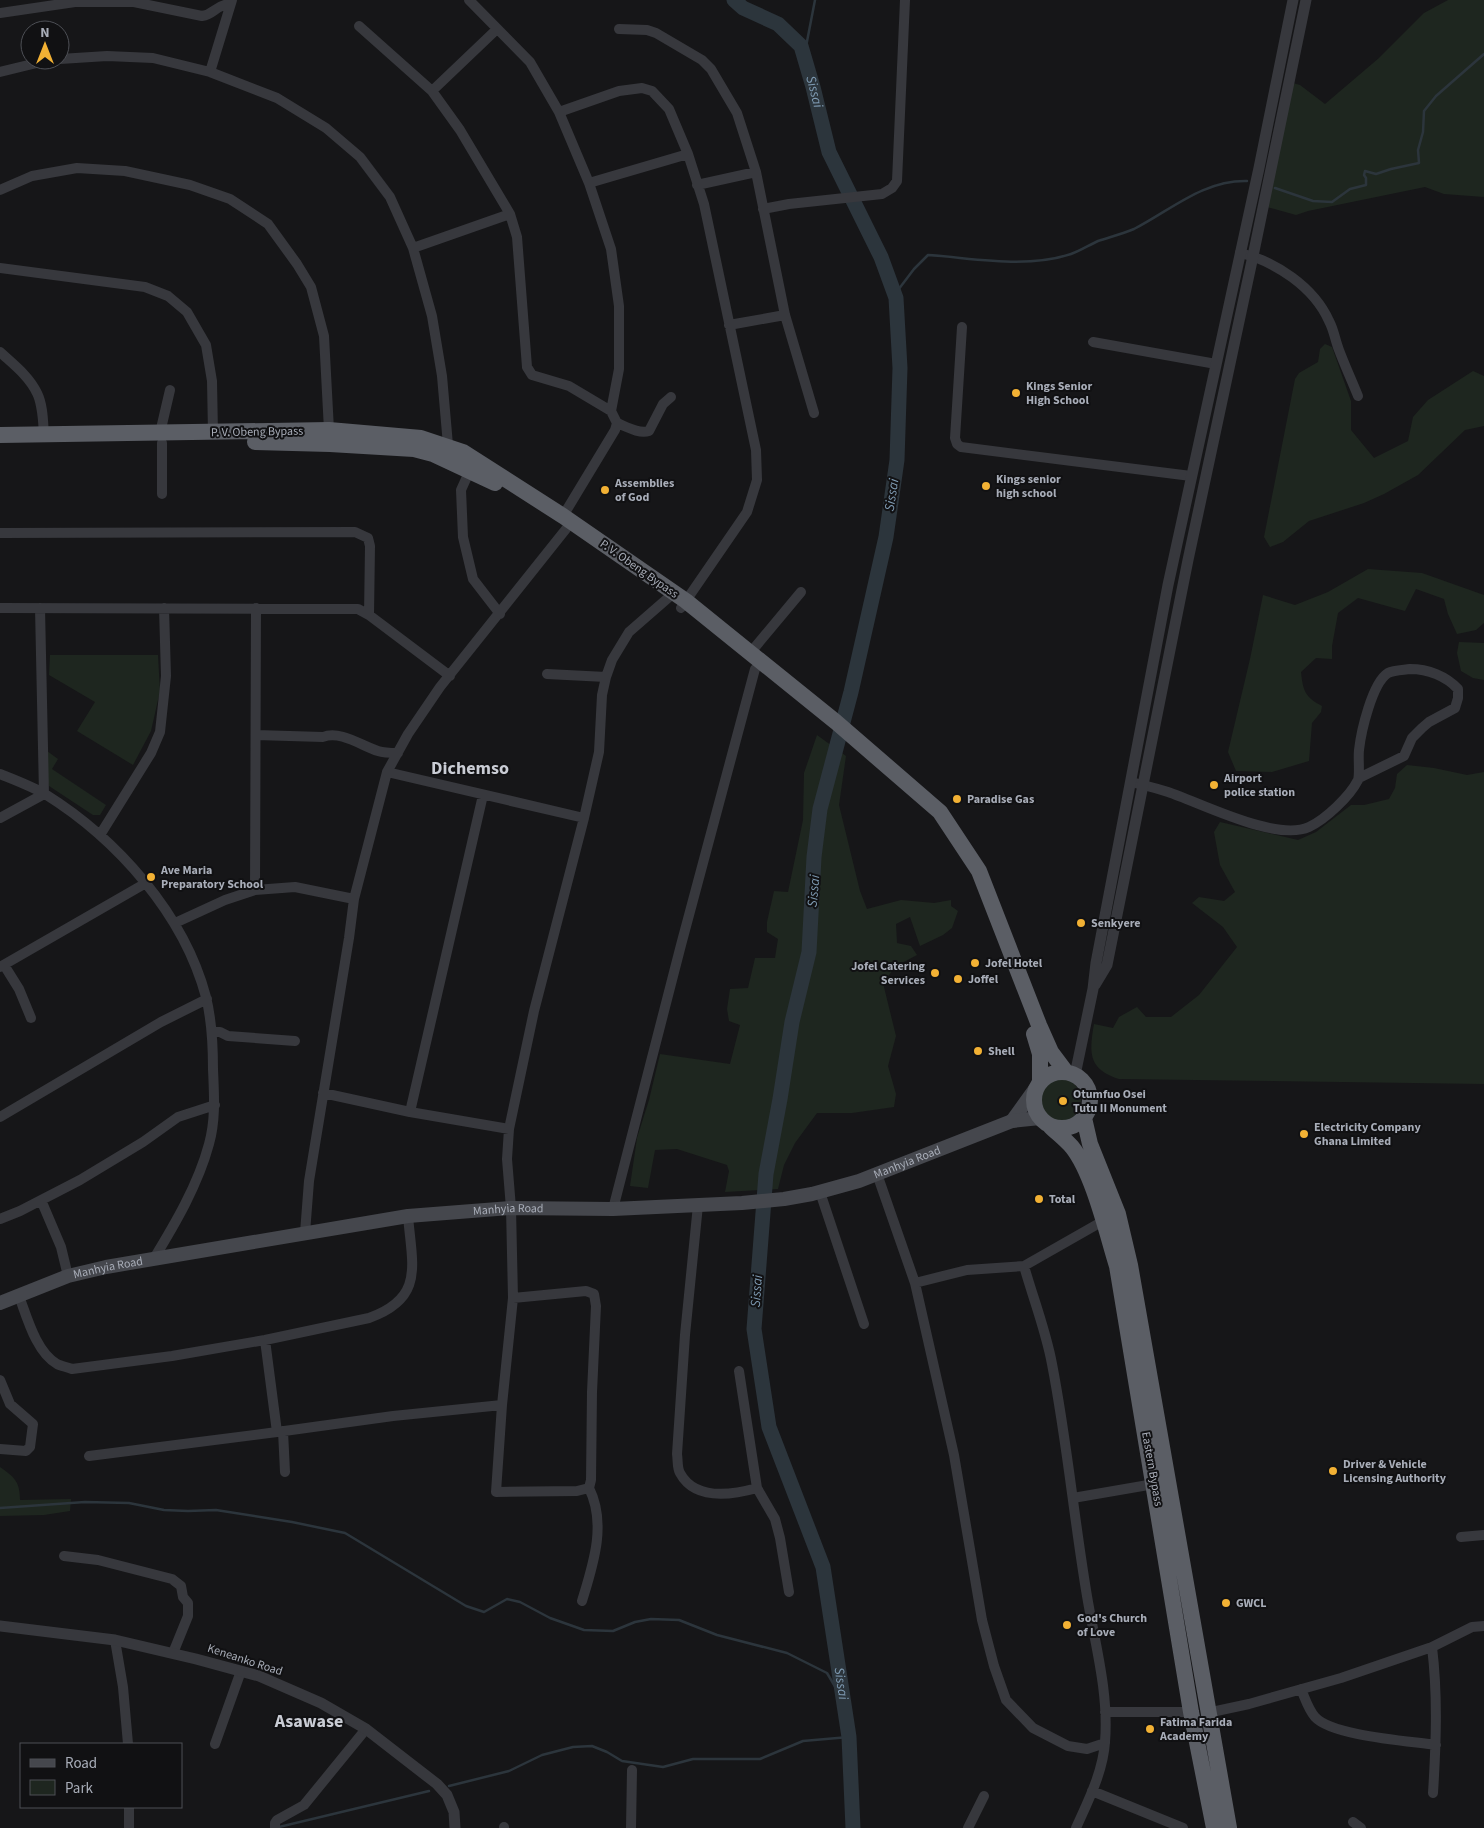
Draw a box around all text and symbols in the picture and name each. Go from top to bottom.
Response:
north arrow [20,20,70,70]
text: N [40,23,50,43]
water label: Sissai [800,73,828,111]
place label: Kings Senior High School [1026,378,1092,409]
marker: Kings Senior High School [1010,387,1022,399]
street label: P. V. Obeng Bypass [211,423,303,441]
place label: Kings senior high school [996,471,1061,502]
place label: Assemblies of God [614,475,674,506]
water label: Sissai [880,477,905,513]
marker: Kings senior high school [980,480,992,492]
marker: Assemblies of God [599,484,611,496]
street label: P. V. Obeng Bypass [596,536,682,602]
district label: Dichemso [431,756,509,781]
place label: Airport police station [1223,770,1295,801]
marker: Airport police station [1208,779,1220,791]
place label: Paradise Gas [967,791,1034,808]
marker: Paradise Gas [951,793,963,805]
place label: Ave Maria Preparatory School [160,862,264,893]
marker: Ave Maria Preparatory School [145,871,157,883]
water label: Sissai [803,873,825,908]
place label: Senkyere [1091,915,1141,932]
marker: Senkyere [1075,917,1087,929]
place label: Jofel Hotel [985,955,1043,972]
marker: Jofel Hotel [969,957,981,969]
place label: Jofel Catering Services [851,958,926,989]
marker: Jofel Catering Services [929,967,941,979]
place label: Joffel [968,971,999,988]
marker: Joffel [952,973,964,985]
place label: Shell [988,1043,1015,1060]
marker: Shell [972,1045,984,1057]
place label: Otumfuo Osei Tutu II Monument [1073,1086,1167,1117]
marker: Otumfuo Osei Tutu II Monument [1057,1095,1069,1107]
place label: Electricity Company Ghana Limited [1314,1119,1421,1150]
marker: Electricity Company Ghana Limited [1298,1128,1310,1140]
street label: Manhyia Road [871,1141,943,1183]
place label: Total [1049,1191,1076,1208]
marker: Total [1033,1193,1045,1205]
street label: Manhyia Road [472,1199,544,1219]
street label: Manhyia Road [71,1252,144,1283]
water label: Sissai [746,1273,768,1308]
street label: Eastern Bypass [1137,1430,1167,1508]
place label: Driver & Vehicle Licensing Authority [1343,1456,1447,1487]
marker: Driver & Vehicle Licensing Authority [1327,1465,1339,1477]
place label: GWCL [1236,1595,1267,1612]
marker: GWCL [1220,1597,1232,1609]
place label: God's Church of Love [1077,1610,1147,1641]
marker: God's Church of Love [1061,1619,1073,1631]
street label: Keneanko Road [205,1640,285,1680]
water label: Sissai [828,1666,853,1702]
district label: Asawase [274,1709,343,1734]
place label: Fatima Farida Academy [1159,1714,1232,1745]
marker: Fatima Farida Academy [1144,1723,1156,1735]
legend [20,1743,182,1808]
text: Road [65,1753,97,1774]
text: Park [65,1778,94,1799]

